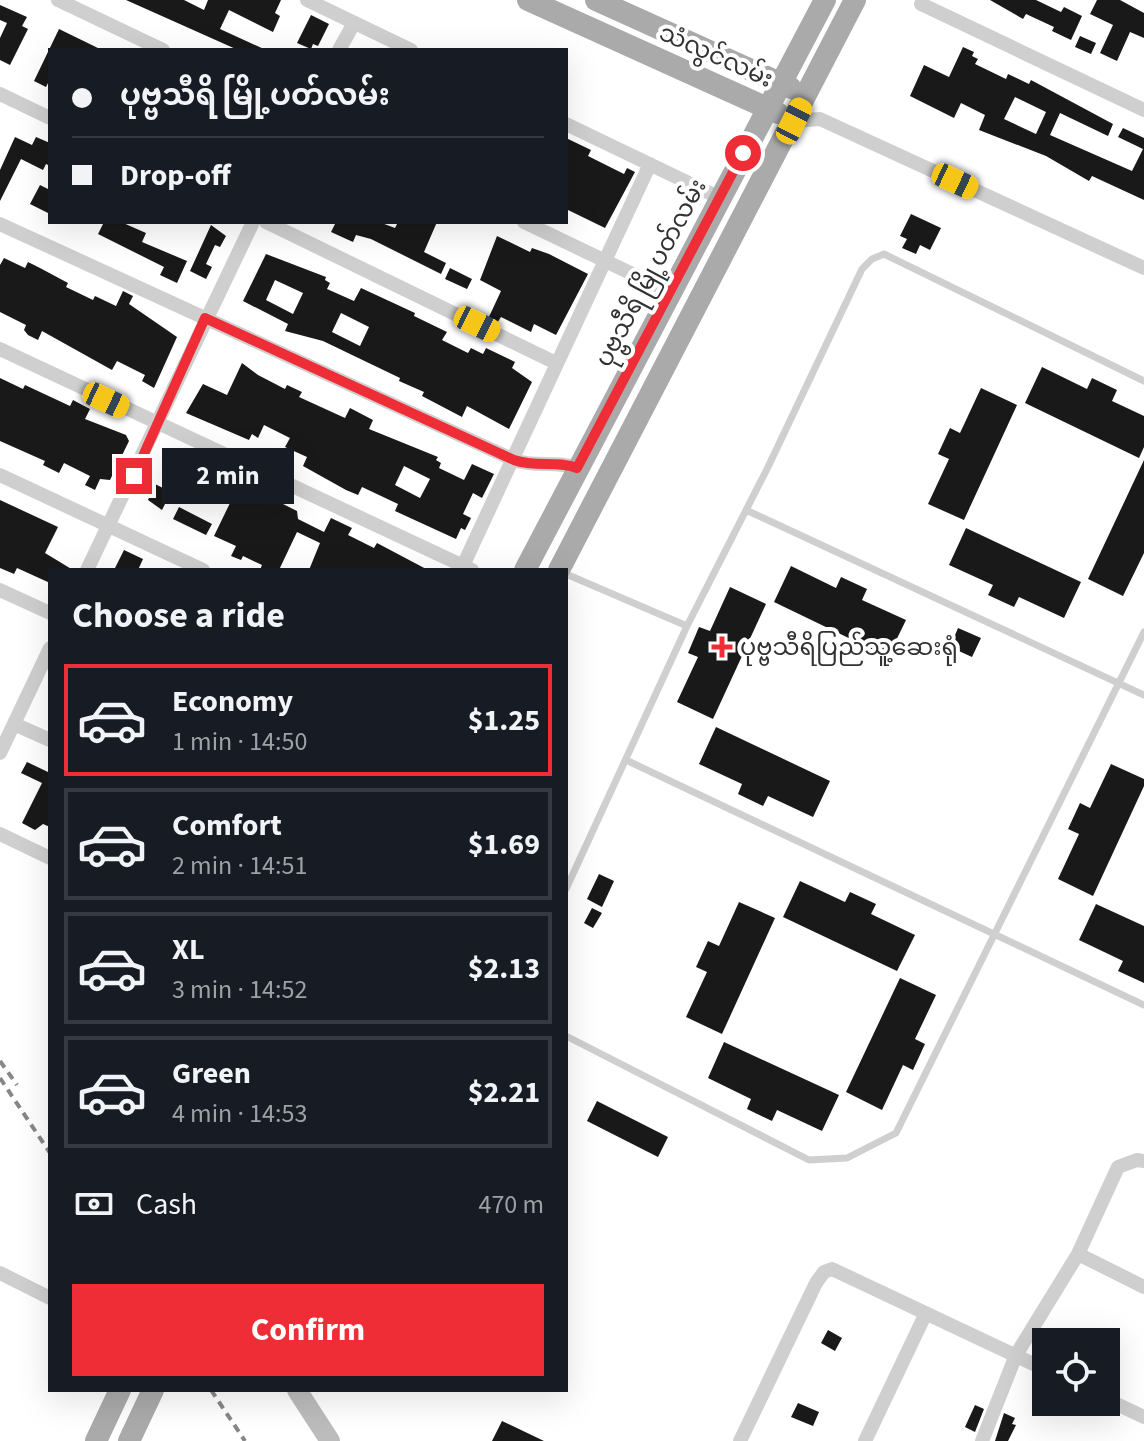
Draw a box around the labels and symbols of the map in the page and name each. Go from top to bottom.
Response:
street label: သံလွင်လမ်း [654,15,778,97]
car [772,94,816,148]
route start [725,135,761,171]
car [928,160,982,202]
street label: ပုဗ္ဗသီရိ မြို့ပတ်လမ်း [587,173,717,374]
car [450,303,504,345]
car [79,379,133,421]
callout: 2 min [162,448,294,504]
route end [116,458,152,494]
place label: ပုဗ္ဗသီရိပြည်သူ့ဆေးရုံ [740,630,958,666]
marker: ပုဗ္ဗသီရိပြည်သူ့ဆေးရုံ [711,636,733,658]

